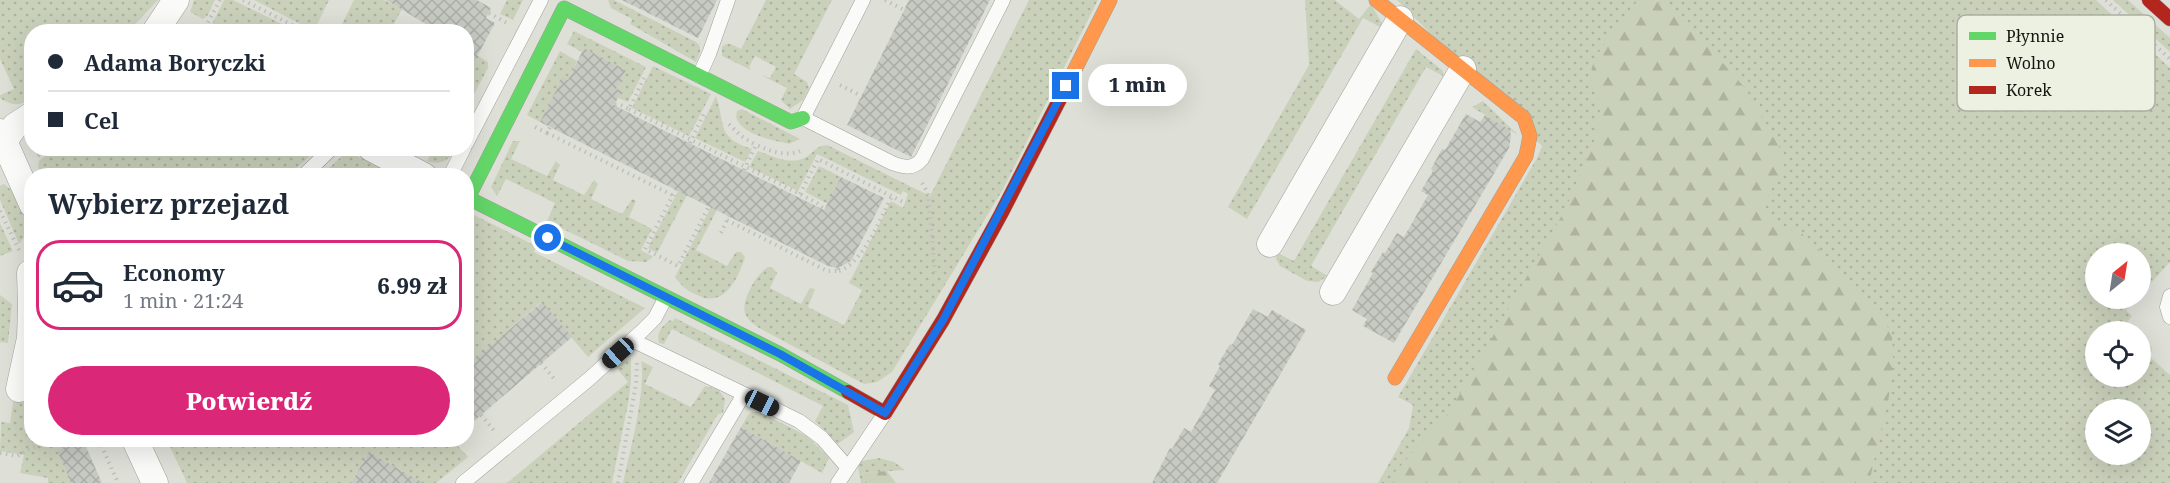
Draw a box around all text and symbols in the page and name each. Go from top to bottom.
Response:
legend [1957,15,2155,111]
text: Płynnie [2006,25,2064,47]
text: Adama Boryczki [84,47,266,77]
text: Wolno [2006,52,2056,74]
callout: 1 min [1087,65,1186,107]
text: 1 min [1109,71,1166,98]
route end [1052,72,1079,99]
text: Korek [2006,79,2052,101]
text: Cel [84,105,119,135]
text: Wybierz przejazd [48,185,289,222]
route start [534,224,561,251]
north arrow [2085,243,2151,309]
map controls [2085,243,2151,465]
text: Economy [123,257,225,287]
icon: car [51,258,105,312]
text: 6.99 zł [377,270,447,300]
text: 1 min · 21:24 [123,287,243,314]
button: locate [2085,321,2151,387]
car [599,334,637,372]
button: Potwierdź [48,366,450,435]
car [742,387,782,419]
button: layers [2085,399,2151,465]

